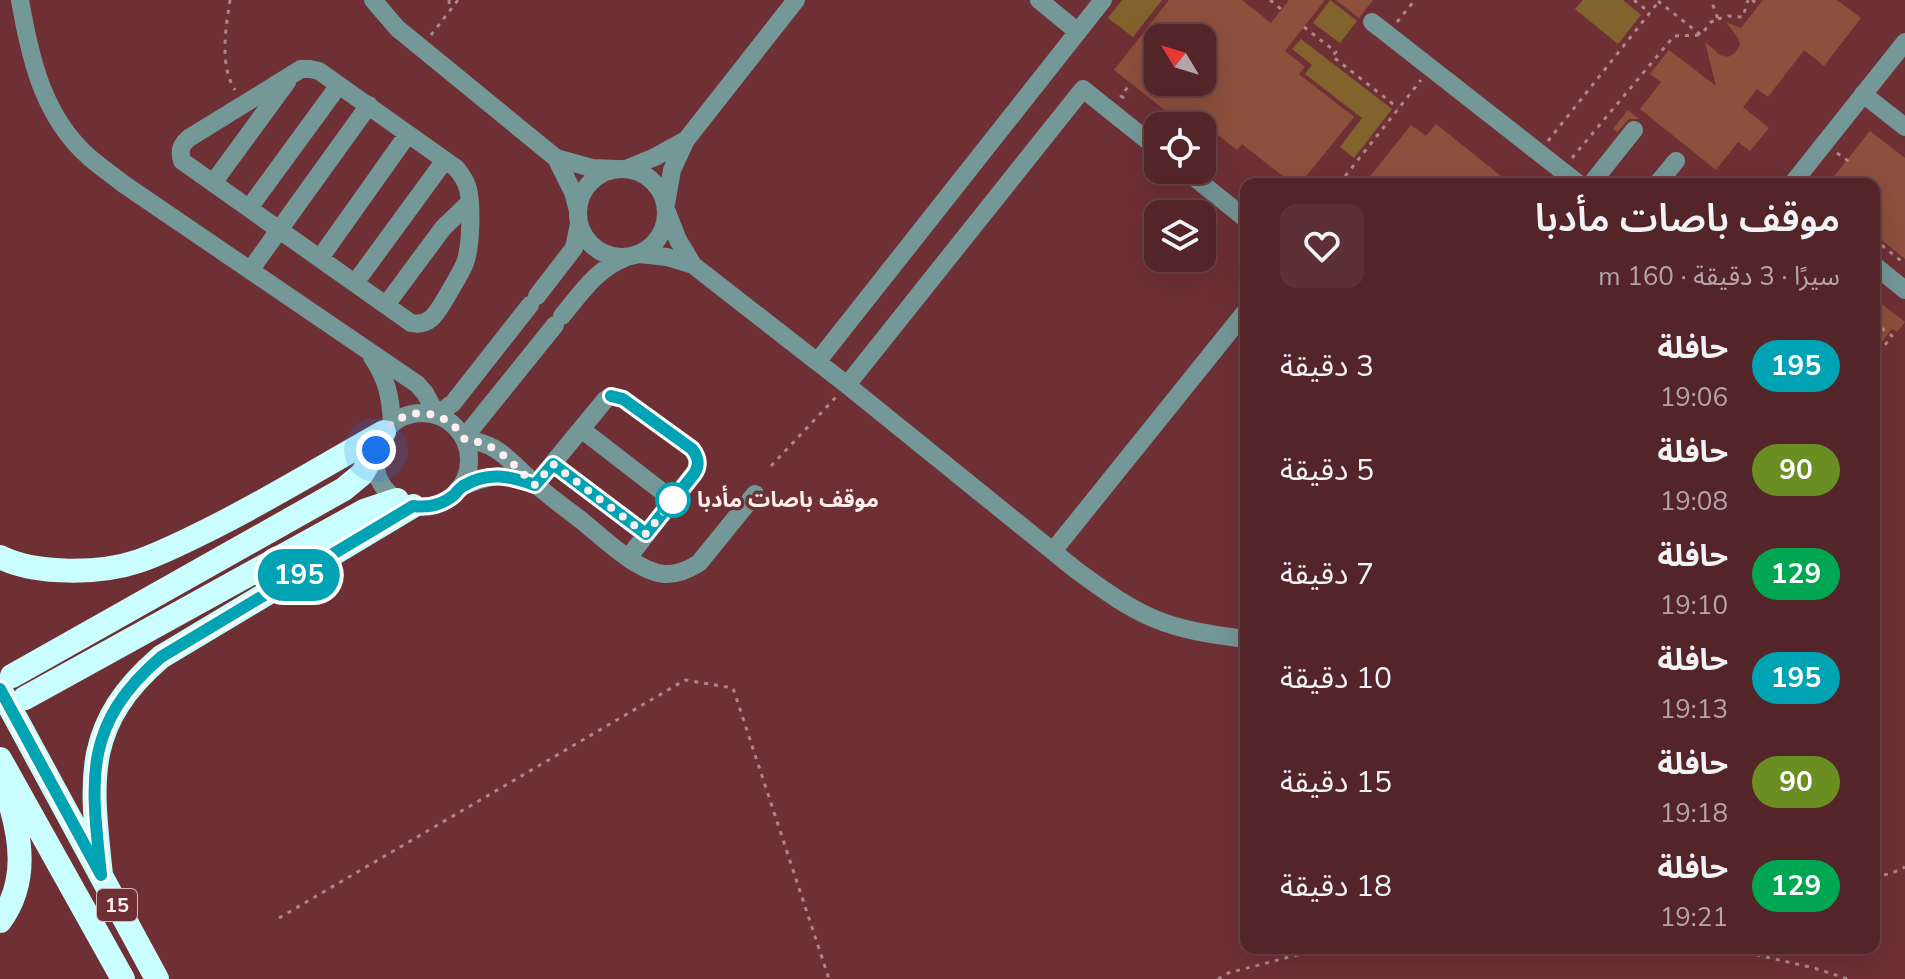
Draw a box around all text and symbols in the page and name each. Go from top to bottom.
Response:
north arrow [1144,24,1216,96]
map controls [1144,24,1216,272]
button: locate [1144,112,1216,184]
text: موقف باصات مأدبا [1535,193,1840,244]
button: layers [1144,200,1216,272]
button: heart [1280,204,1364,288]
text: سيرًا · 3 دقيقة · 160 m [1598,259,1840,294]
text: حافلة [1657,328,1728,369]
text: 3 دقيقة [1280,346,1374,387]
text: 195 [1771,347,1821,385]
text: 19:06 [1660,380,1728,415]
your location [356,430,396,470]
text: حافلة [1657,432,1728,473]
text: 5 دقيقة [1280,450,1374,491]
text: 90 [1779,451,1813,489]
marker: موقف باصات مأدبا [656,483,690,517]
text: 19:08 [1660,484,1728,519]
place label: موقف باصات مأدبا [697,485,879,515]
text: حافلة [1657,536,1728,577]
line badge: 195 [253,549,345,601]
text: 7 دقيقة [1280,554,1374,595]
text: 129 [1771,555,1821,593]
text: 195 [274,556,324,594]
text: 19:10 [1660,588,1728,623]
text: حافلة [1657,640,1728,681]
text: 10 دقيقة [1280,658,1392,699]
text: 195 [1771,659,1821,697]
text: 19:13 [1660,692,1728,727]
text: حافلة [1657,744,1728,785]
text: 15 دقيقة [1280,762,1392,803]
text: 90 [1779,763,1813,801]
text: 19:18 [1660,796,1728,831]
text: حافلة [1657,848,1728,889]
text: 18 دقيقة [1280,866,1392,907]
text: 129 [1771,867,1821,905]
road number: 15 [97,889,137,921]
text: 19:21 [1660,900,1728,935]

